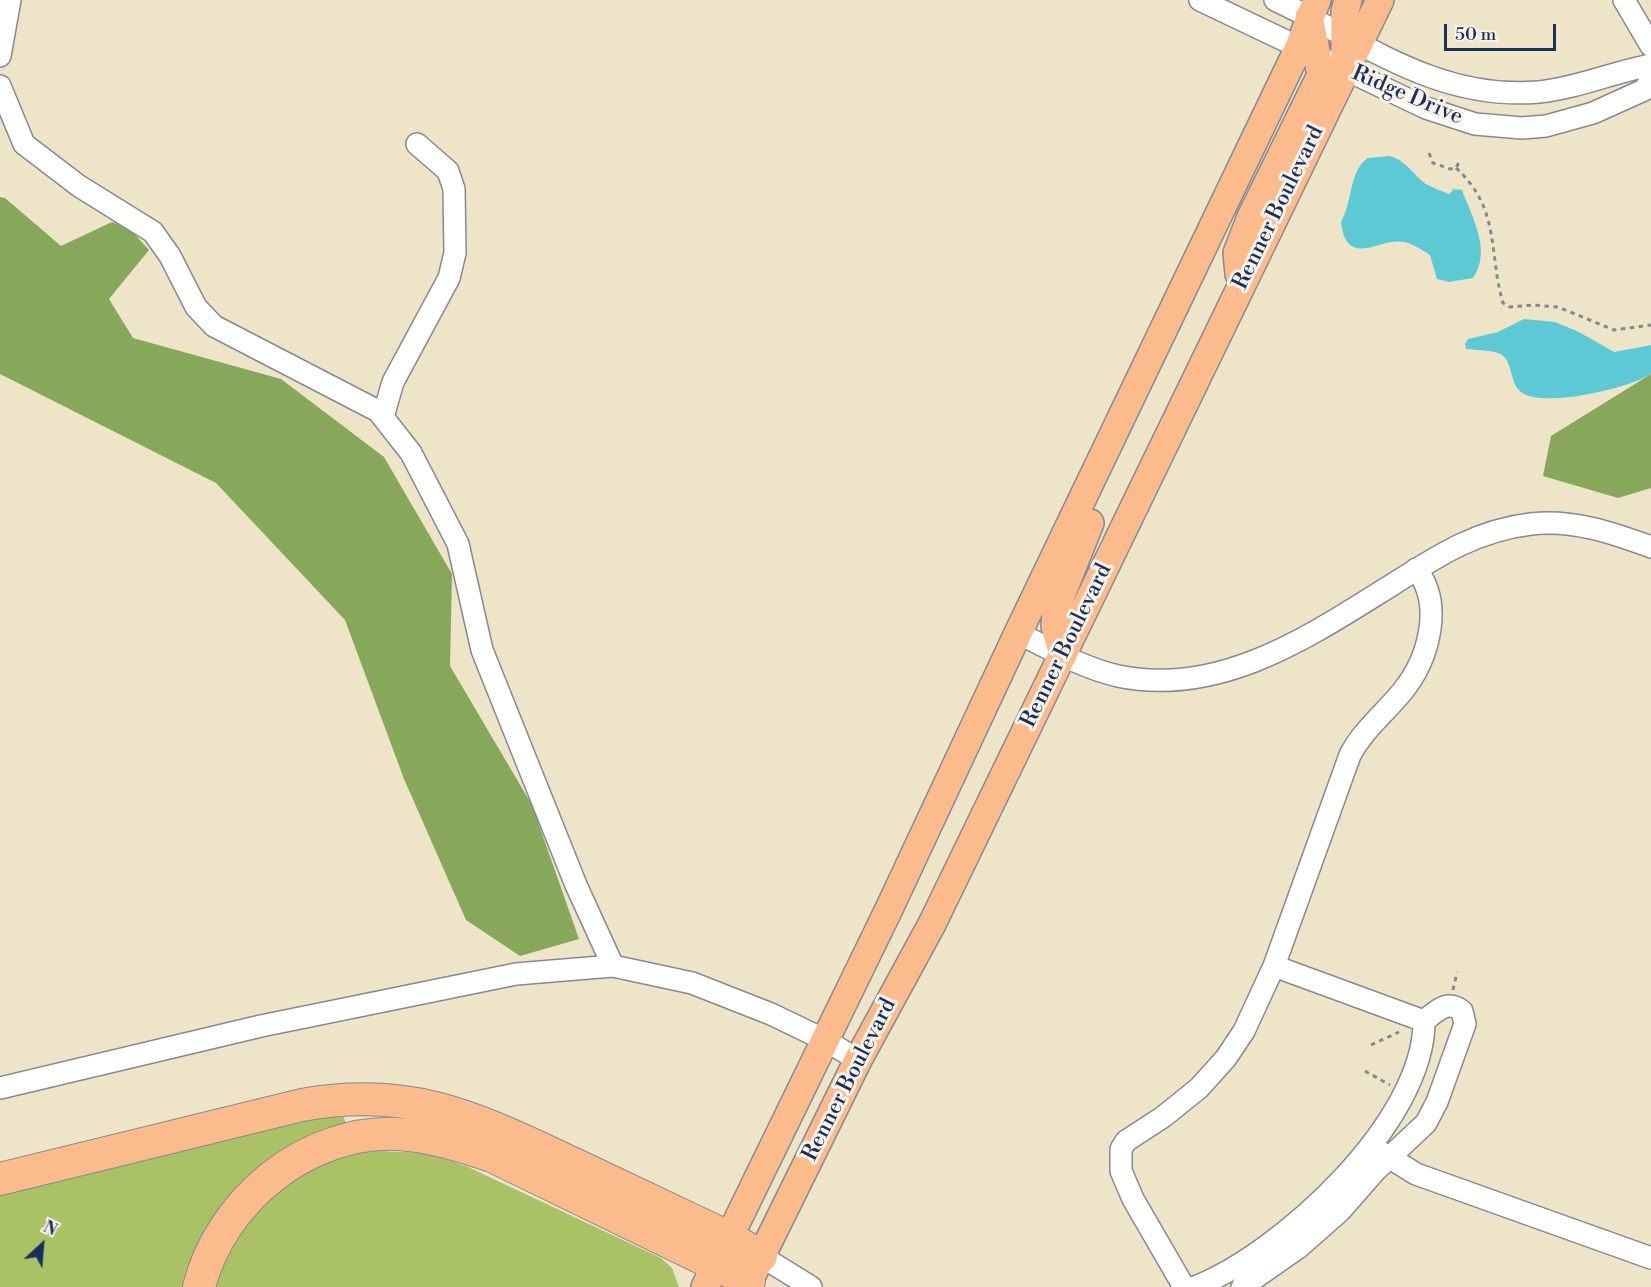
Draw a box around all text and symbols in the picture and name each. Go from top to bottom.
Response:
scale bar [1447,12,1560,50]
text: 50 m [1455,23,1496,46]
street label: Ridge Drive [1348,61,1466,131]
street label: Renner Boulevard [1228,122,1330,294]
street label: Renner Boulevard [1016,560,1118,732]
street label: Renner Boulevard [798,994,902,1166]
north arrow [12,1215,72,1275]
text: N [40,1217,60,1241]

